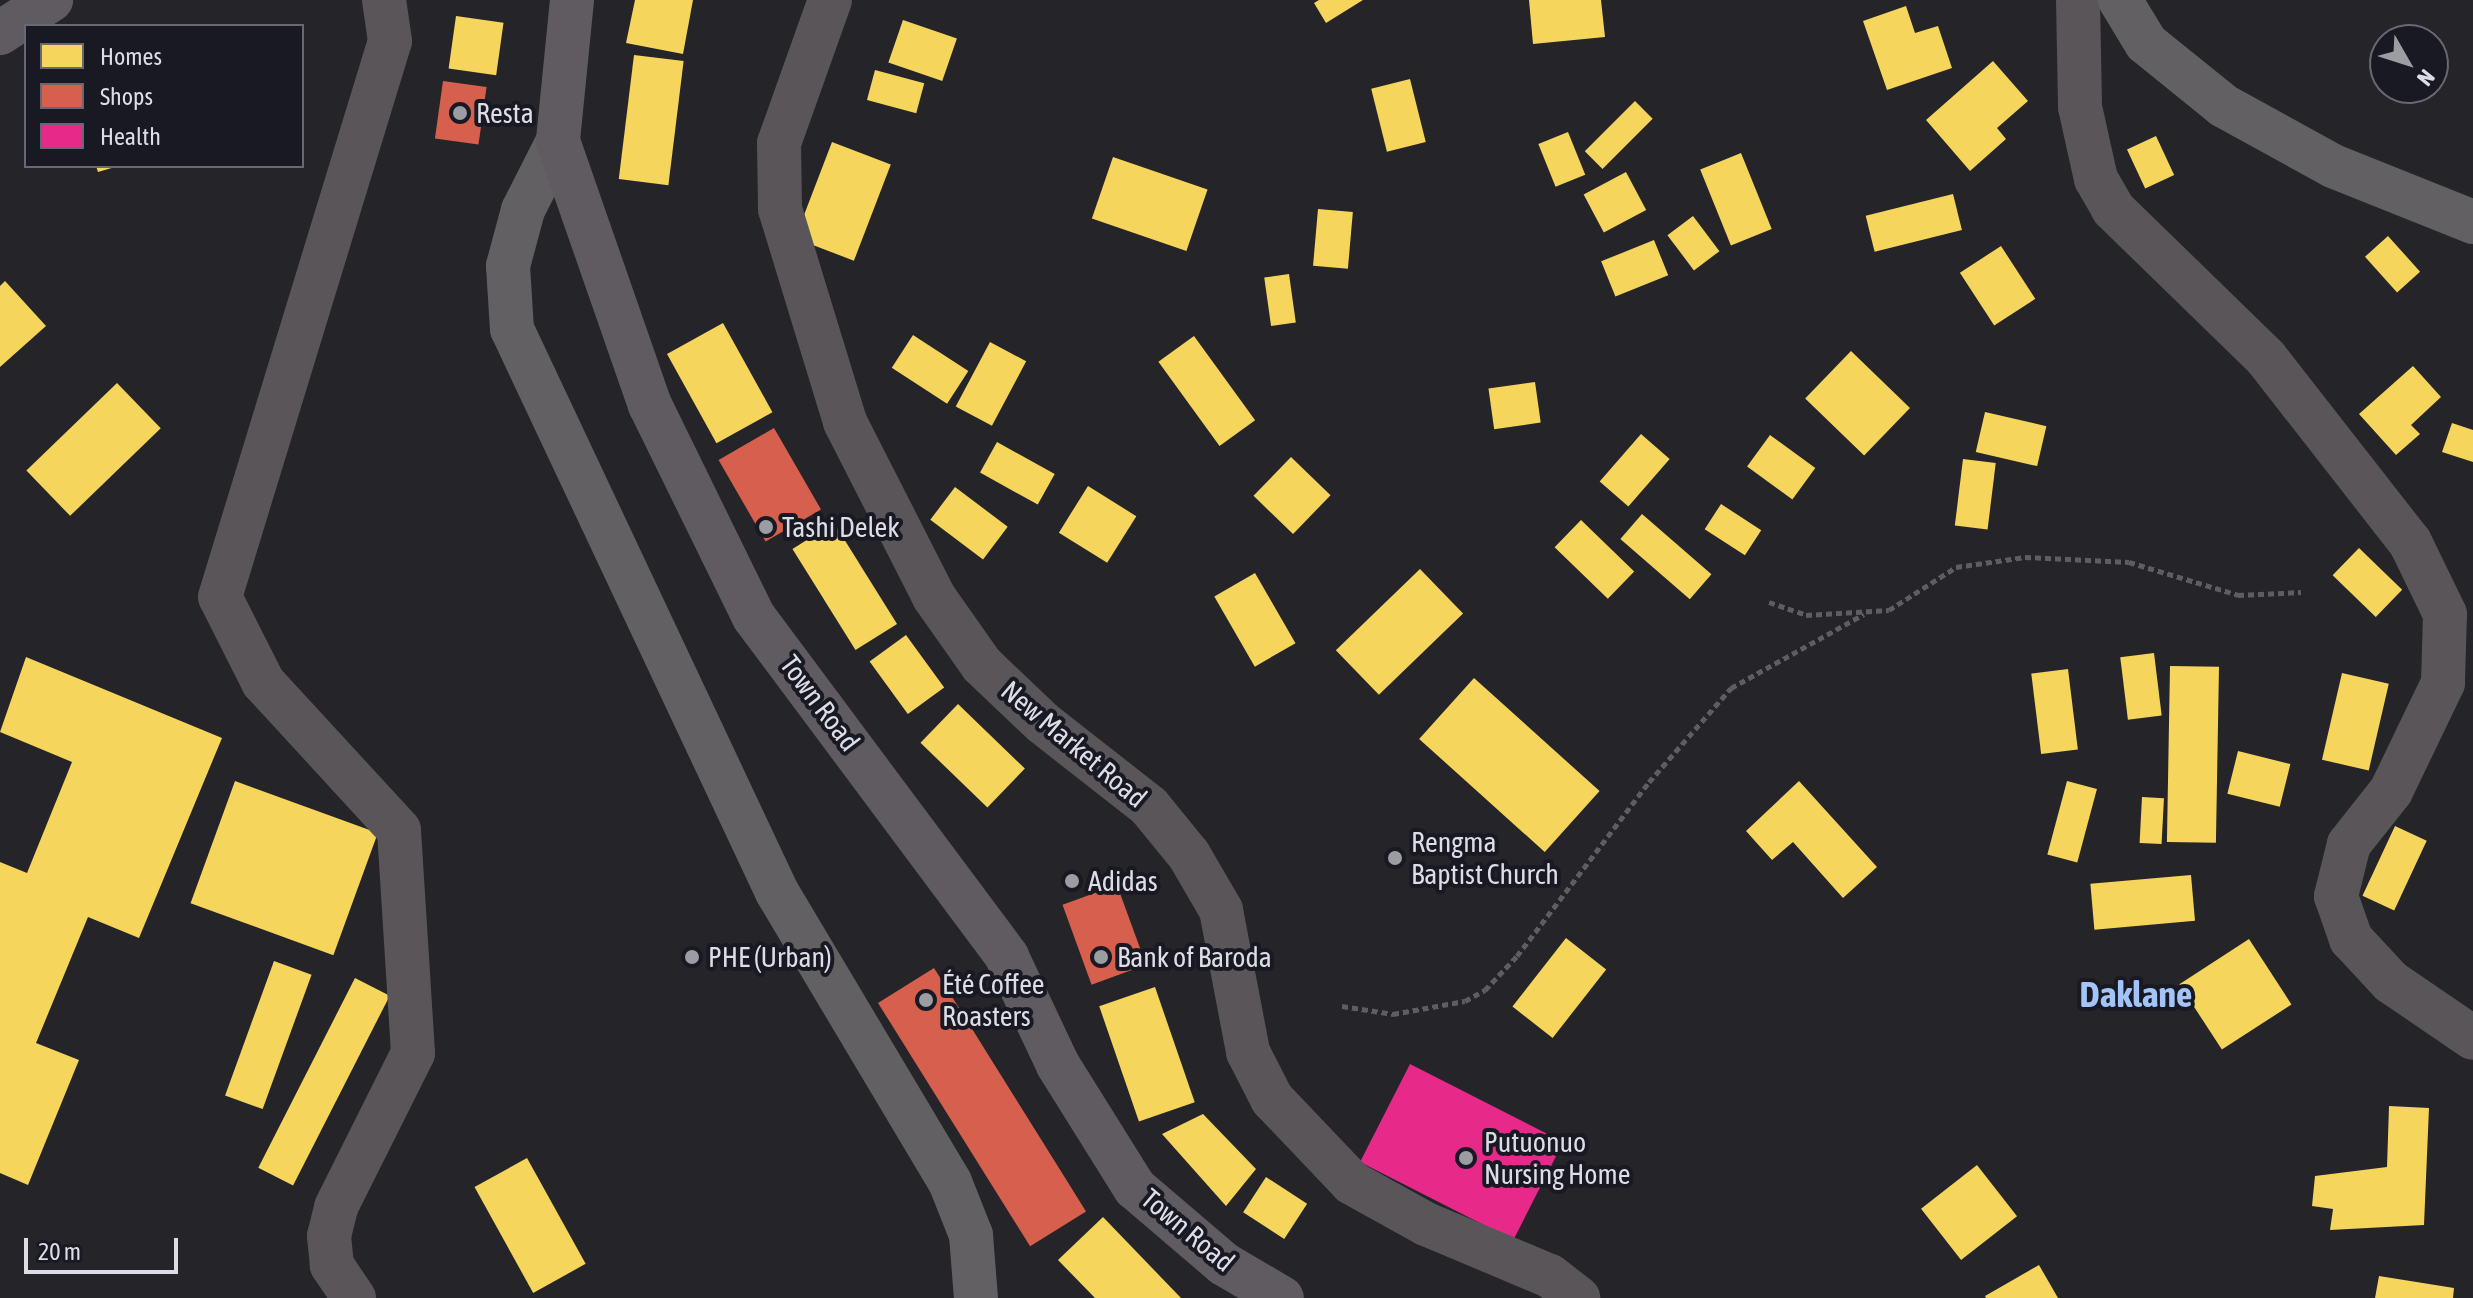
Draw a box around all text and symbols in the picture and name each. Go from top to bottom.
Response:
legend [24,24,304,168]
north arrow [2369,24,2449,104]
text: Homes [100,43,162,70]
text: N [2412,65,2440,91]
text: Shops [100,83,153,110]
place label: Resta [476,96,534,130]
marker: Resta [451,104,469,122]
text: Health [100,123,161,150]
place label: Tashi Delek [782,510,900,544]
marker: Tashi Delek [757,518,775,536]
street label: Town Road [773,649,867,757]
street label: New Market Road [994,673,1154,815]
place label: Rengma Baptist Church [1411,825,1559,891]
marker: Rengma Baptist Church [1386,849,1404,867]
place label: Adidas [1088,864,1158,898]
marker: Adidas [1063,872,1081,890]
place label: PHE (Urban) [708,940,832,974]
place label: Bank of Baroda [1117,940,1272,974]
marker: PHE (Urban) [683,948,701,966]
marker: Bank of Baroda [1092,948,1110,966]
place label: Été Coffee Roasters [942,967,1044,1033]
district label: Daklane [2080,973,2192,1017]
marker: Été Coffee Roasters [917,991,935,1009]
place label: Putuonuo Nursing Home [1484,1125,1630,1191]
marker: Putuonuo Nursing Home [1455,1147,1477,1169]
street label: Town Road [1135,1181,1241,1279]
scale bar [28,1222,182,1272]
text: 20 m [38,1238,81,1265]

